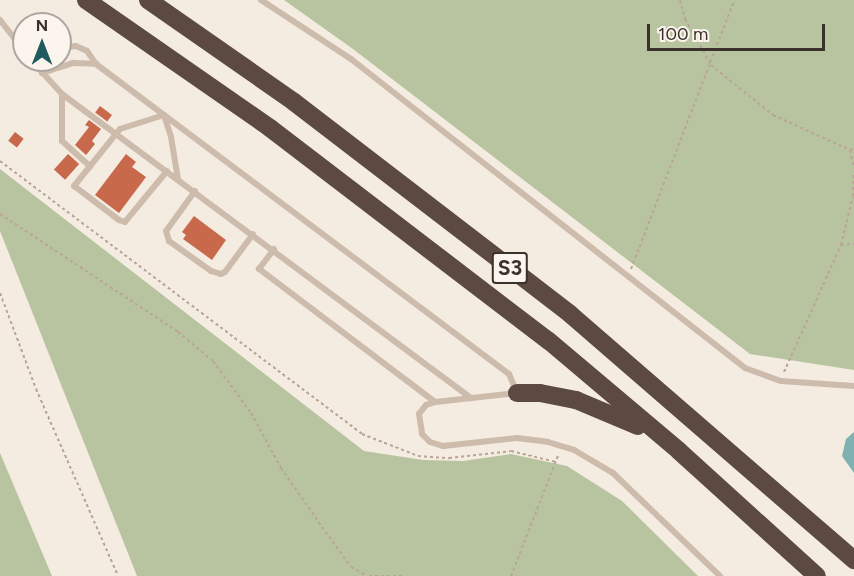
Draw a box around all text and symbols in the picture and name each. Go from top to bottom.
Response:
north arrow [12,12,72,72]
scale bar [650,12,828,50]
text: N [36,16,48,35]
text: 100 m [658,23,708,45]
road number: S3 [490,250,530,286]

